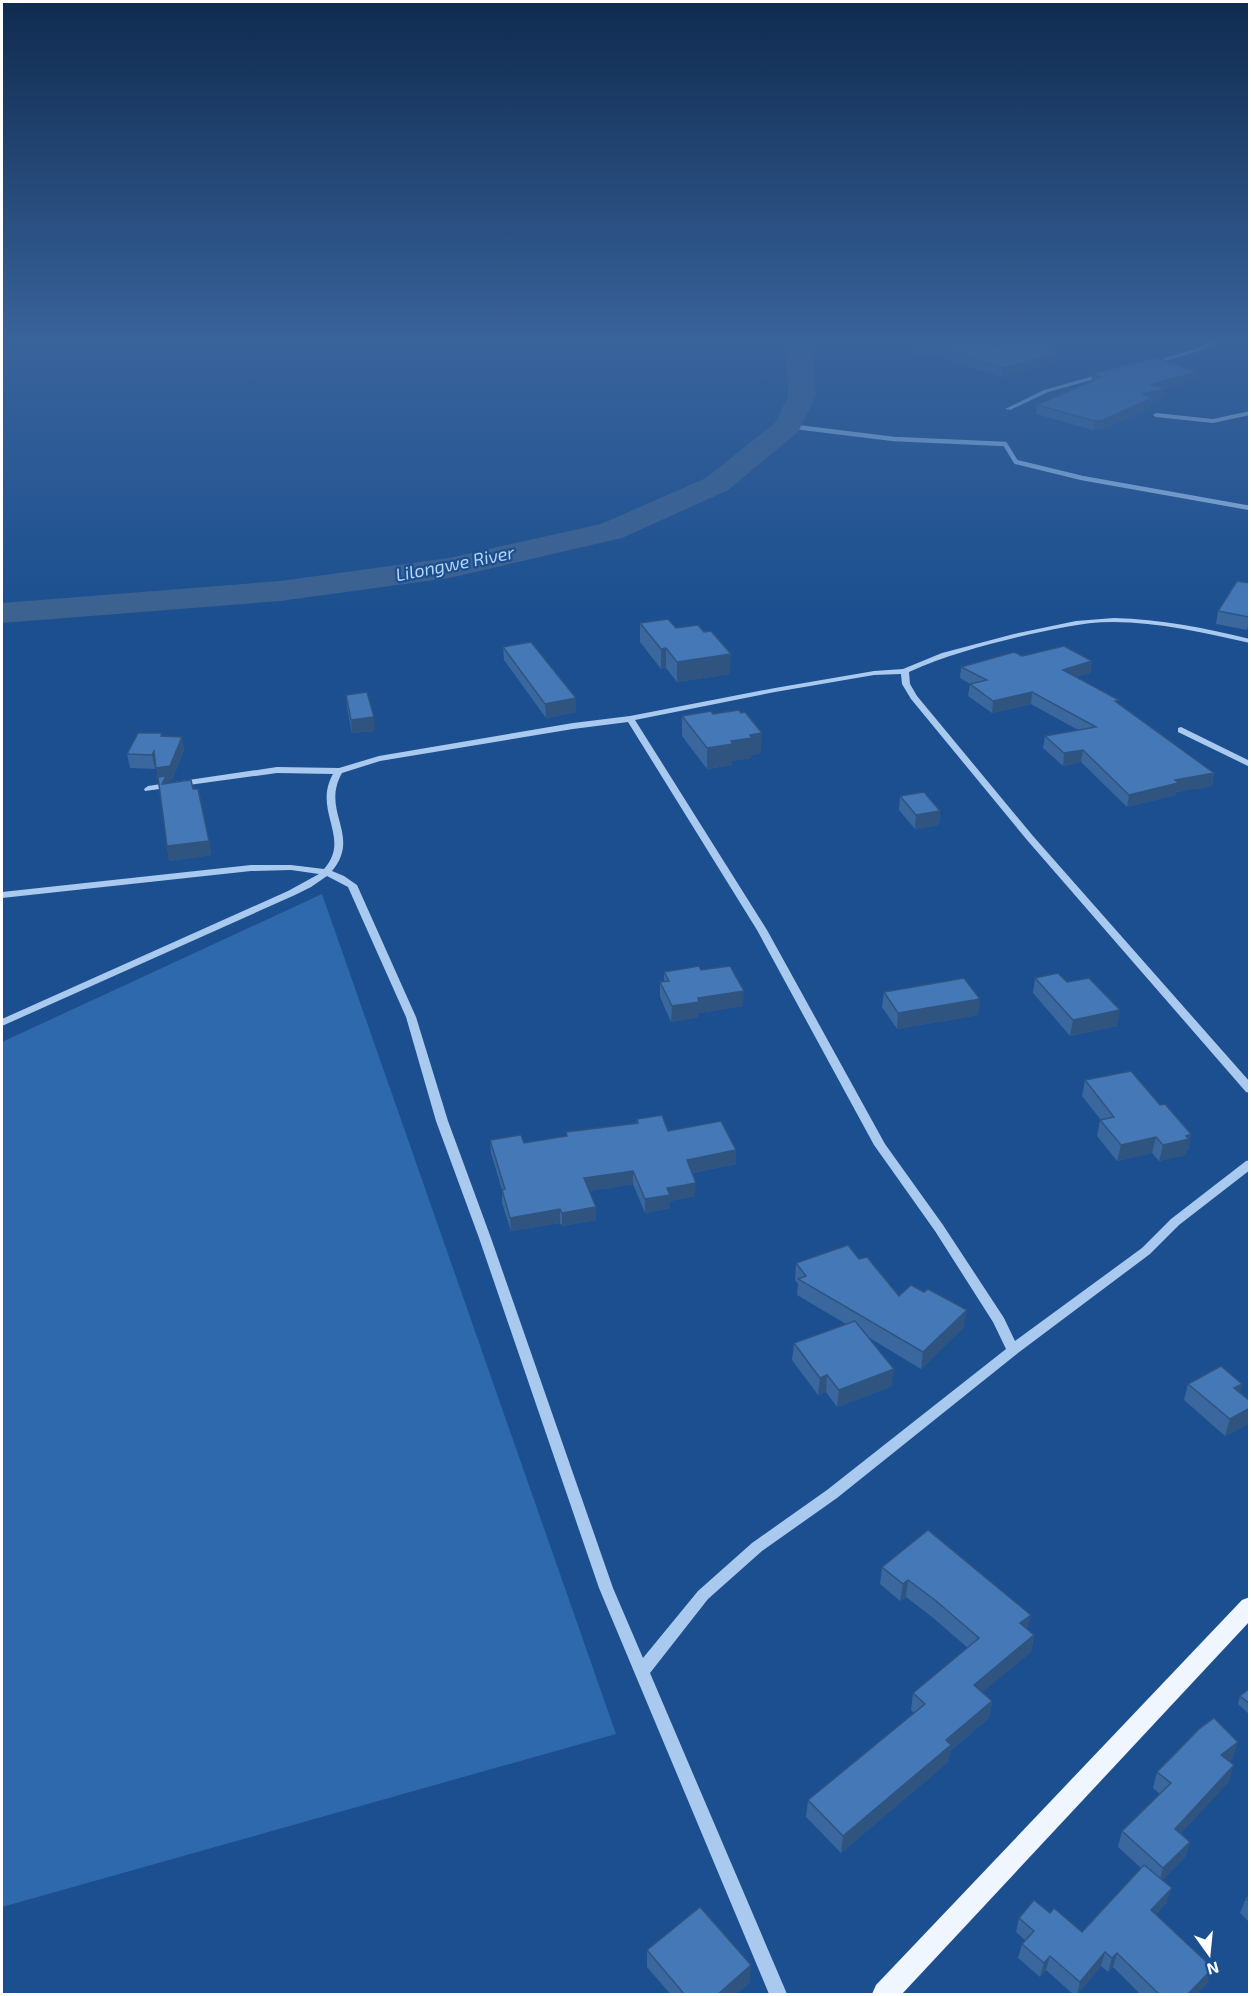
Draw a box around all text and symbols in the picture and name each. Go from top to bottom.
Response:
water label: Lilongwe River [393,541,517,585]
north arrow [1179,1924,1239,1984]
text: N [1205,1958,1221,1980]

